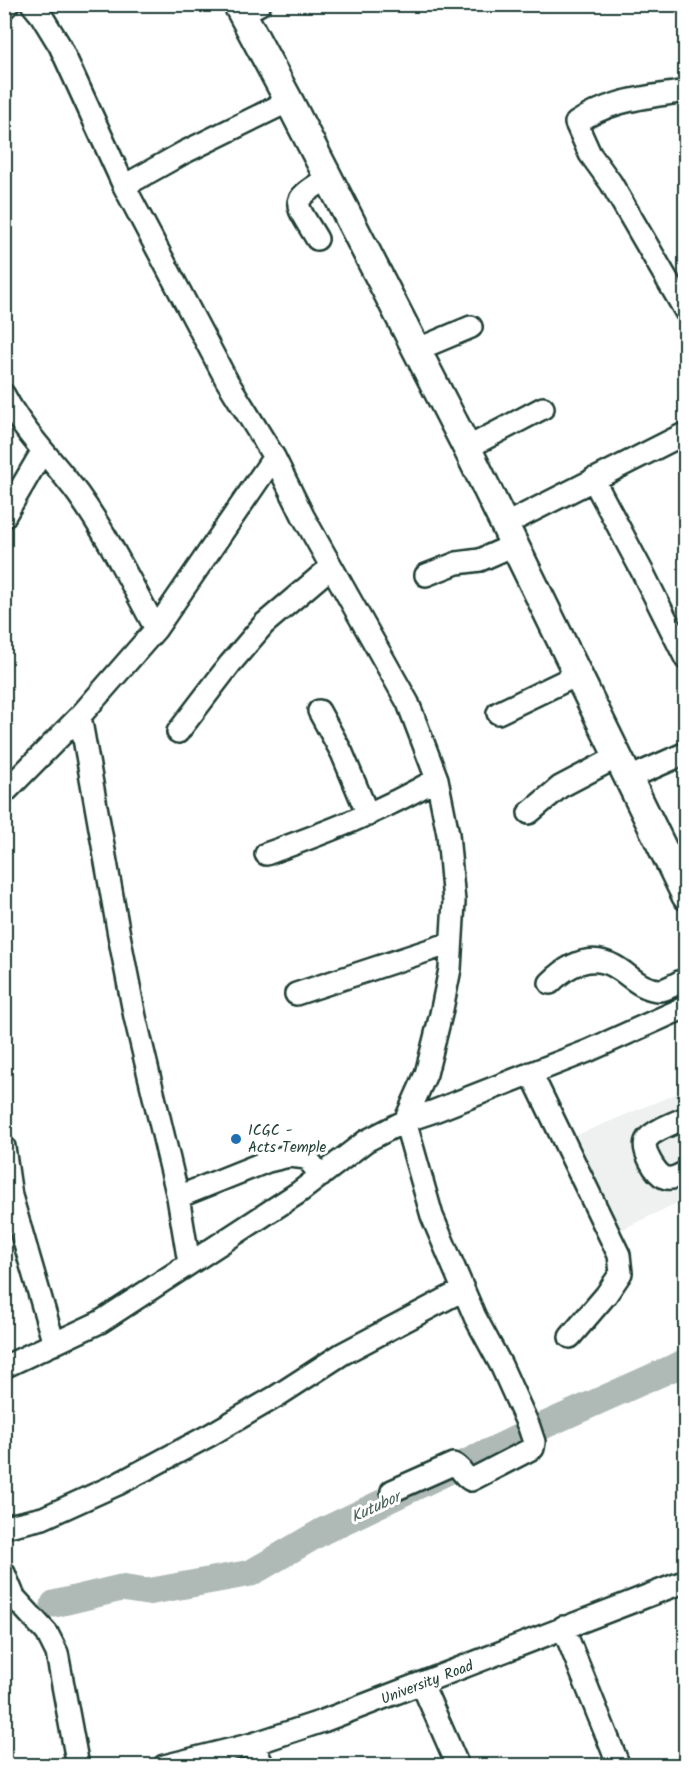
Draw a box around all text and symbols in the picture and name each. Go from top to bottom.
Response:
place label: ICGC - Acts Temple [248,1119,327,1160]
marker: ICGC - Acts Temple [229,1132,243,1146]
water label: Kutubor [347,1483,408,1530]
street label: University Road [378,1654,478,1712]

